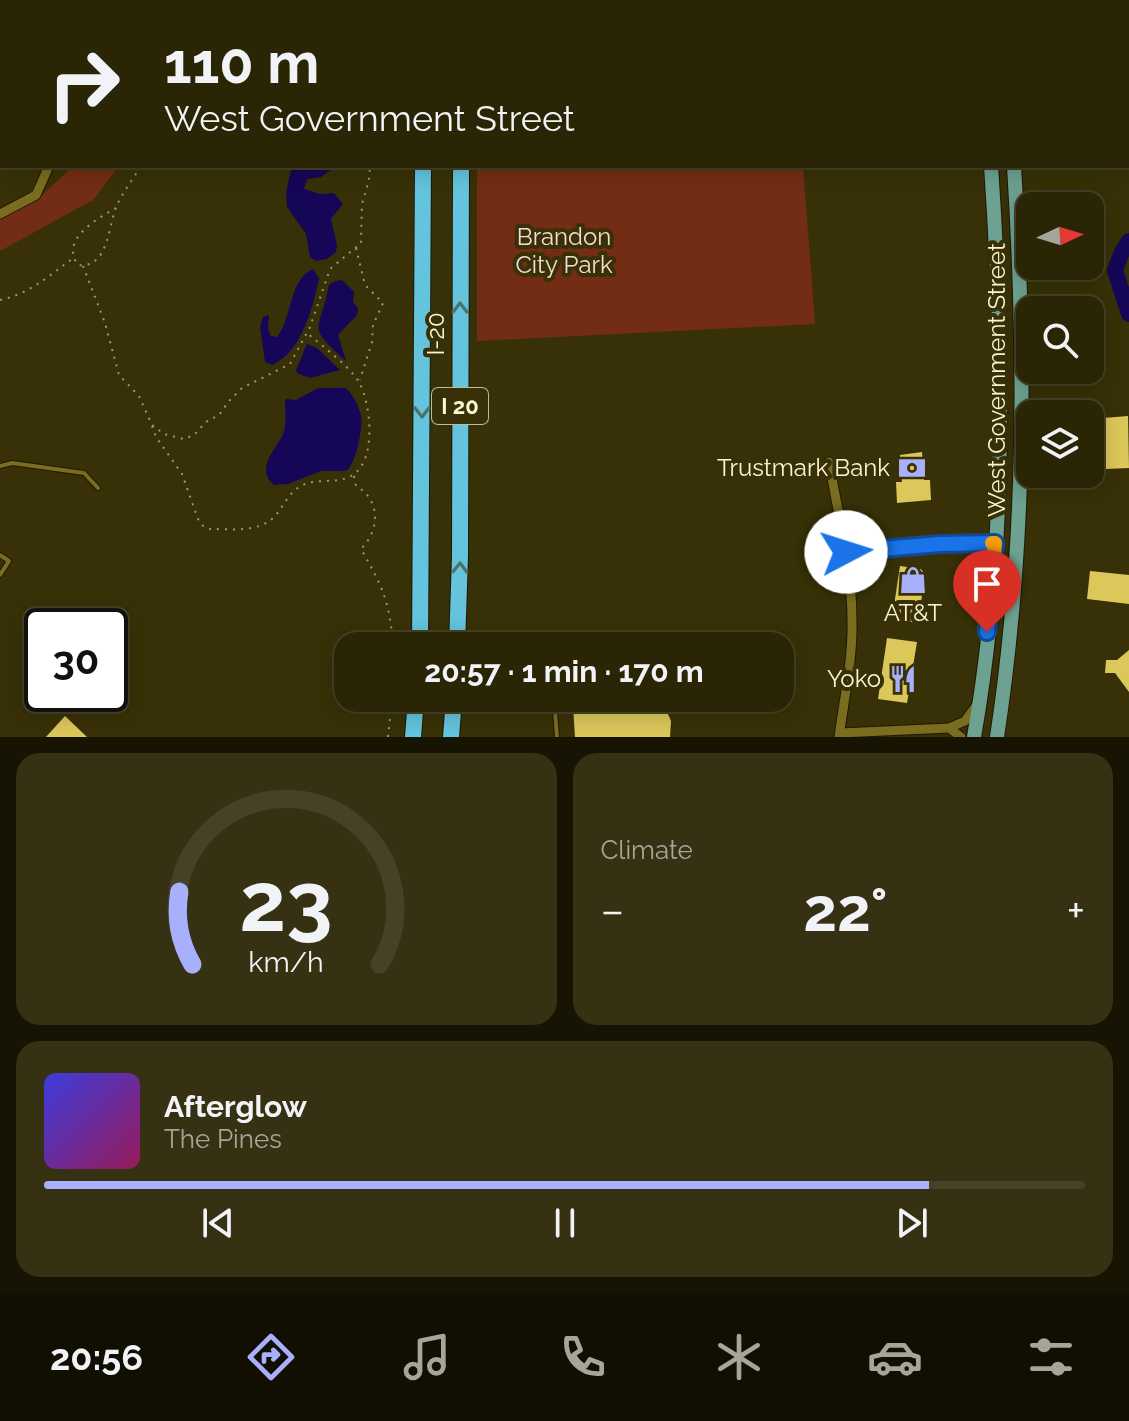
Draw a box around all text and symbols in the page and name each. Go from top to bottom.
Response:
text: 110 m [164,30,319,96]
icon: right [32,32,136,136]
text: West Government Street [164,97,575,139]
north arrow [1016,192,1104,280]
map controls [1016,192,1104,488]
park label: Brandon City Park [515,222,613,279]
street label: West Government Street [982,243,1011,517]
button: search [1016,296,1104,384]
one-way arrow [451,301,469,314]
street label: I-20 [421,312,450,356]
road number: I 20 [432,388,488,424]
button: layers [1016,400,1104,488]
one-way arrow [413,406,431,419]
place label: Trustmark Bank [717,453,890,482]
bank icon: Trustmark Bank [897,453,927,483]
position arrow [804,510,888,594]
pin [953,550,1021,632]
one-way arrow [451,561,468,574]
icon: arrive [965,562,1009,606]
shop icon: AT&T [898,565,928,595]
place label: AT&T [884,598,943,627]
speed limit sign: 30 [24,608,128,712]
text: 20:57 · 1 min · 170 m [424,654,704,689]
place label: Yoko [827,664,881,693]
restaurant icon: Yoko [888,664,918,694]
text: Climate [601,835,693,865]
text: 23 [240,853,333,950]
text: 22° [803,875,888,945]
text: − [601,885,624,936]
text: + [1067,885,1085,936]
text: km/h [249,945,324,979]
text: Afterglow [164,1089,307,1124]
text: The Pines [164,1124,282,1154]
icon: previous [196,1201,240,1245]
icon: pause [543,1201,587,1245]
icon: next [890,1201,934,1245]
icon: directions [243,1329,299,1385]
icon: music [399,1329,455,1385]
icon: phone [555,1329,611,1385]
icon: climate [711,1329,767,1385]
icon: car [867,1329,923,1385]
icon: filters [1023,1329,1079,1385]
text: 20:56 [50,1336,143,1378]

